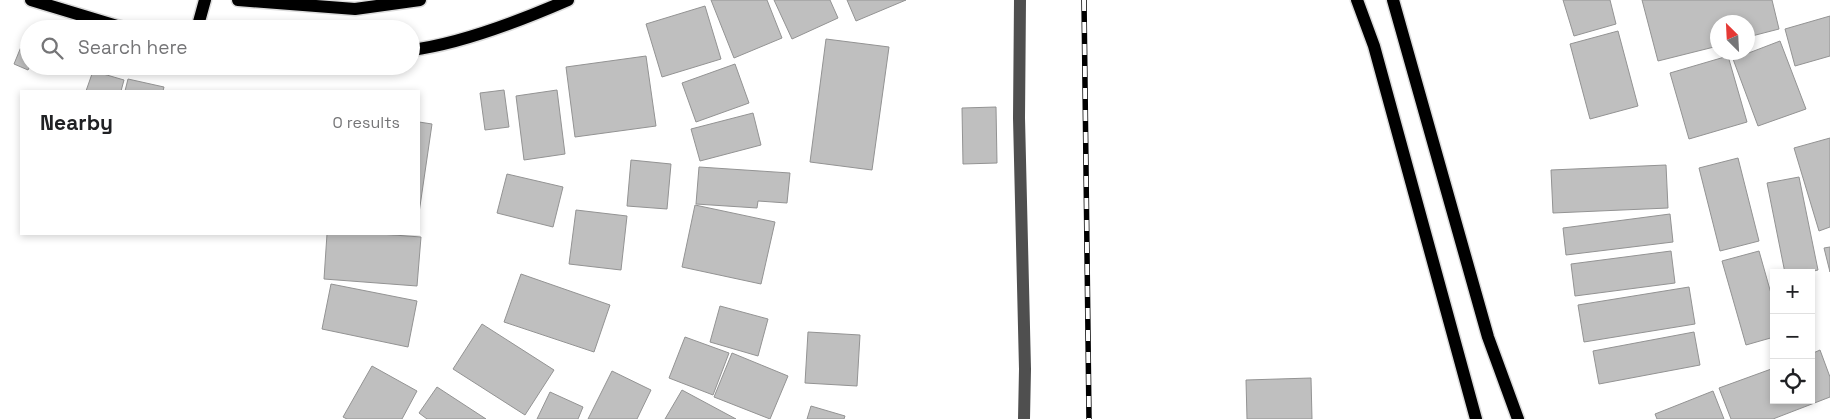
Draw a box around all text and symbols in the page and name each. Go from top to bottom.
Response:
north arrow [1710,15,1755,60]
search box [20,20,420,75]
icon: search [38,34,66,62]
text: Search here [78,35,188,60]
text: Nearby [40,109,113,136]
text: 0 results [332,112,400,133]
map controls [1770,269,1815,404]
button: + [1770,269,1815,314]
button: − [1770,314,1815,359]
button: locate [1770,359,1815,404]

